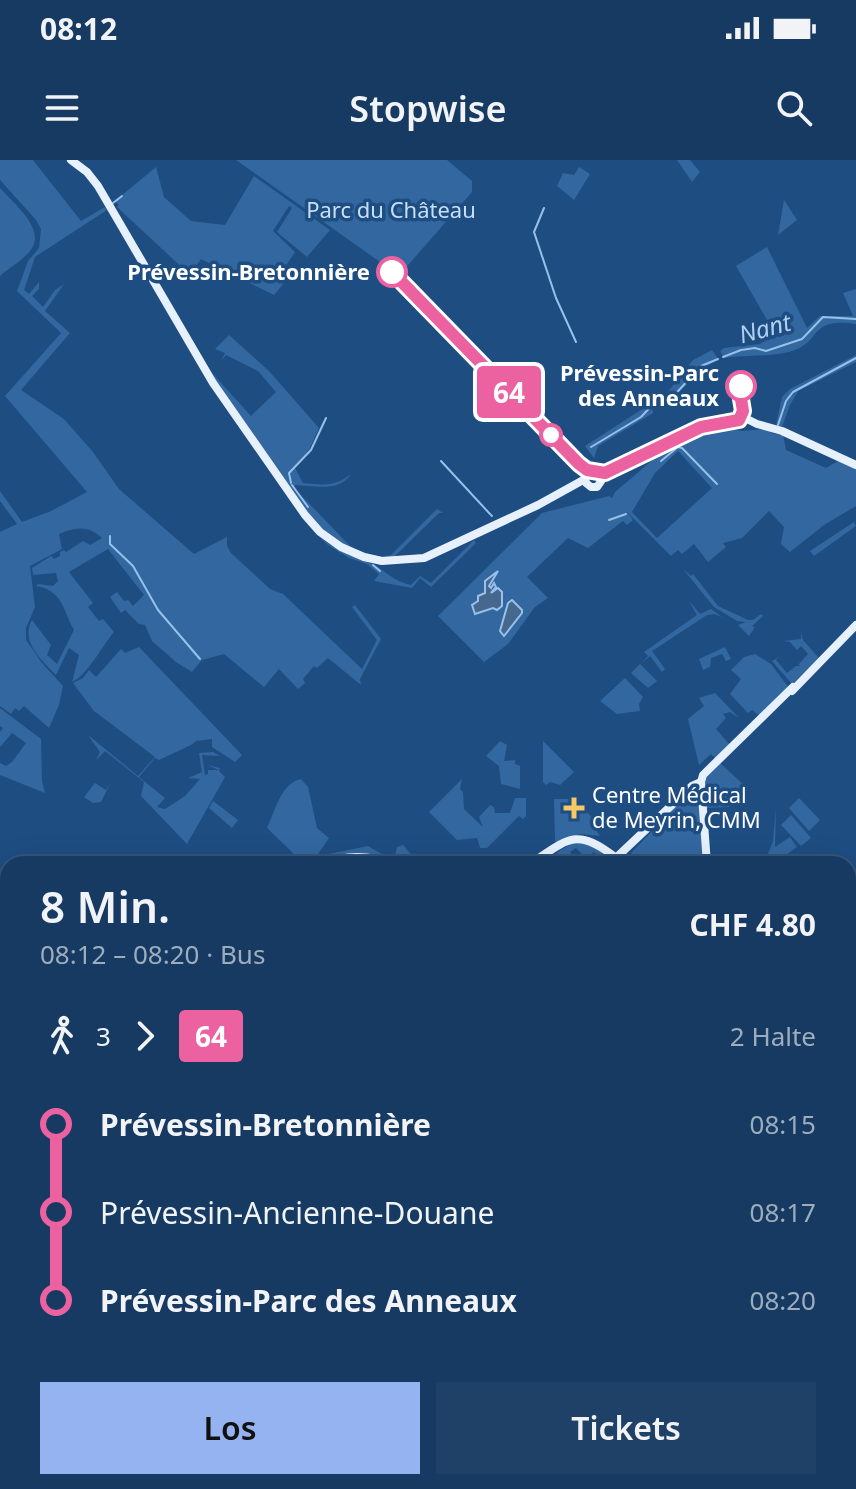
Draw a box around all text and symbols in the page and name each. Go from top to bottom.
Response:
text: 08:12 [40,8,117,49]
text: Stopwise [349,84,507,133]
icon: menu [40,86,84,130]
icon: search [772,86,816,130]
park label: Parc du Château [306,194,476,224]
place label: Prévessin-Bretonnière [127,256,370,286]
marker: Prévessin-Bretonnière [377,257,407,287]
water label: Nant [735,305,795,350]
place label: Prévessin-Parc des Anneaux [560,357,719,412]
line badge: 64 [473,366,545,418]
marker: Prévessin-Parc des Anneaux [726,371,756,401]
text: 64 [493,373,525,411]
unlabelled marker [540,424,562,446]
place label: Centre Médical de Meyrin, CMM [592,779,761,834]
marker: Centre Médical de Meyrin, CMM [563,797,585,819]
text: 8 Min. [40,876,170,936]
text: CHF 4.80 [690,904,816,945]
text: 08:12 – 08:20 · Bus [40,936,265,972]
icon: walk [40,1014,84,1058]
icon: forward [123,1014,167,1058]
text: 64 [195,1017,227,1055]
text: 3 [96,1018,111,1054]
text: 2 Halte [730,1018,816,1054]
text: Prévessin-Bretonnière [100,1104,431,1145]
text: 08:15 [750,1106,816,1142]
text: Prévessin-Ancienne-Douane [100,1192,494,1233]
text: 08:17 [750,1194,816,1230]
text: Prévessin-Parc des Anneaux [100,1280,517,1321]
text: 08:20 [750,1282,816,1318]
button: Los [40,1382,420,1474]
button: Tickets [436,1382,816,1474]

